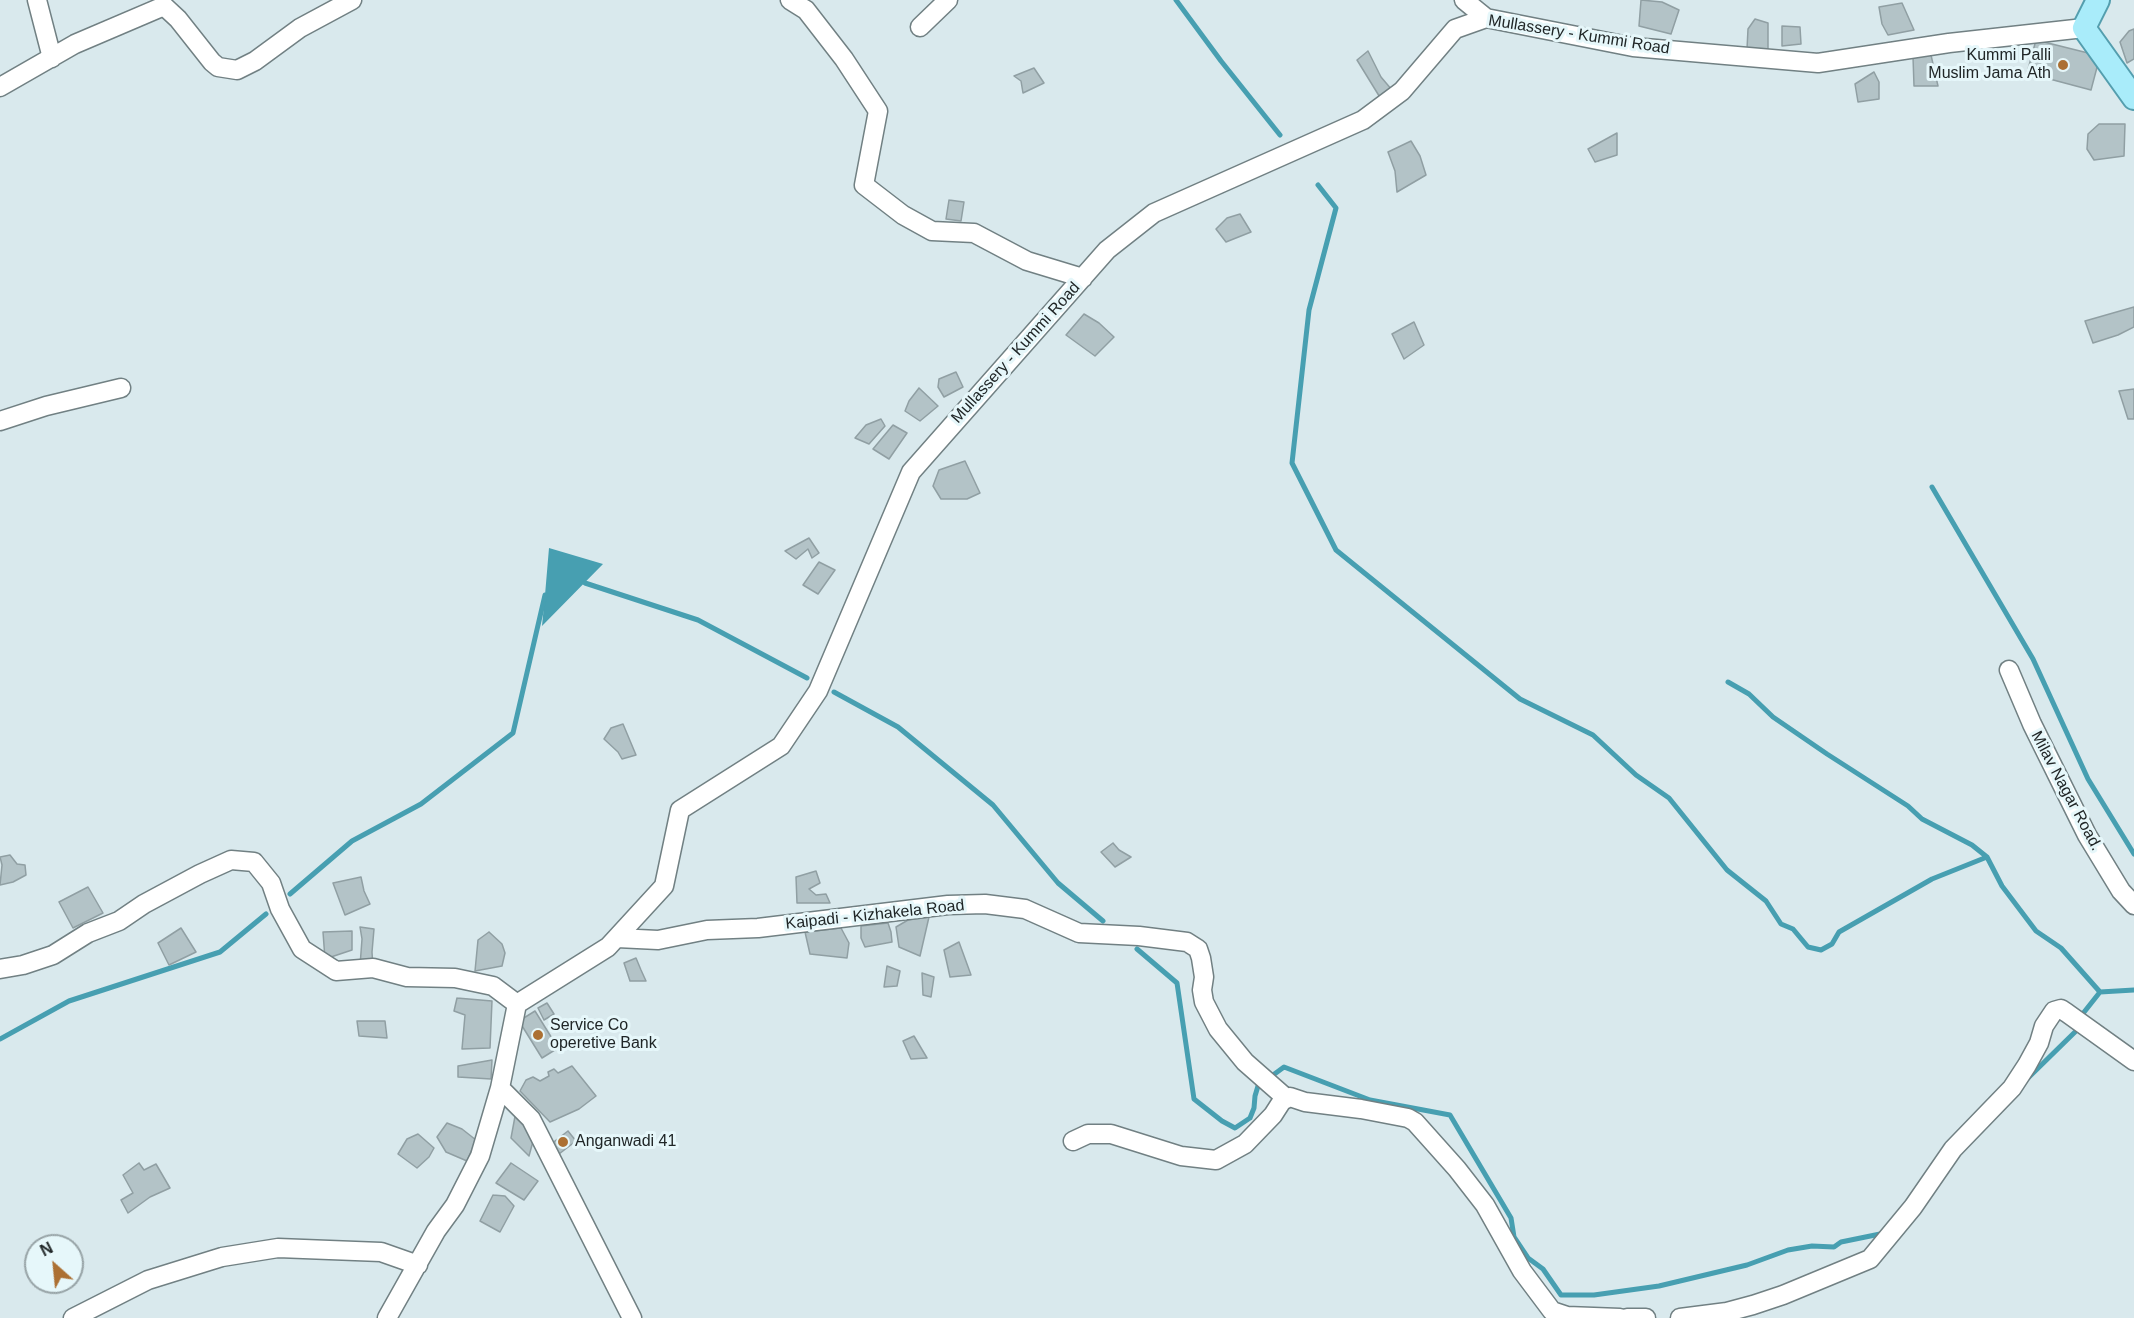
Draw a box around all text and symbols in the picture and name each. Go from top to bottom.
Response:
street label: Mullassery - Kummi Road [1487,11,1671,59]
place label: Kummi Palli Muslim Jama Ath [1928,46,2051,84]
marker: Kummi Palli Muslim Jama Ath [2056,58,2070,72]
street label: Mullassery - Kummi Road [948,279,1084,427]
street label: Milav Nagar Road. [2026,728,2106,854]
street label: Kaipadi - Kizhakela Road [785,896,965,934]
place label: Service Co operetive Bank [550,1016,657,1054]
marker: Service Co operetive Bank [531,1028,545,1042]
place label: Anganwadi 41 [575,1132,676,1152]
marker: Anganwadi 41 [556,1135,570,1149]
north arrow [24,1234,84,1294]
text: N [37,1239,56,1259]

